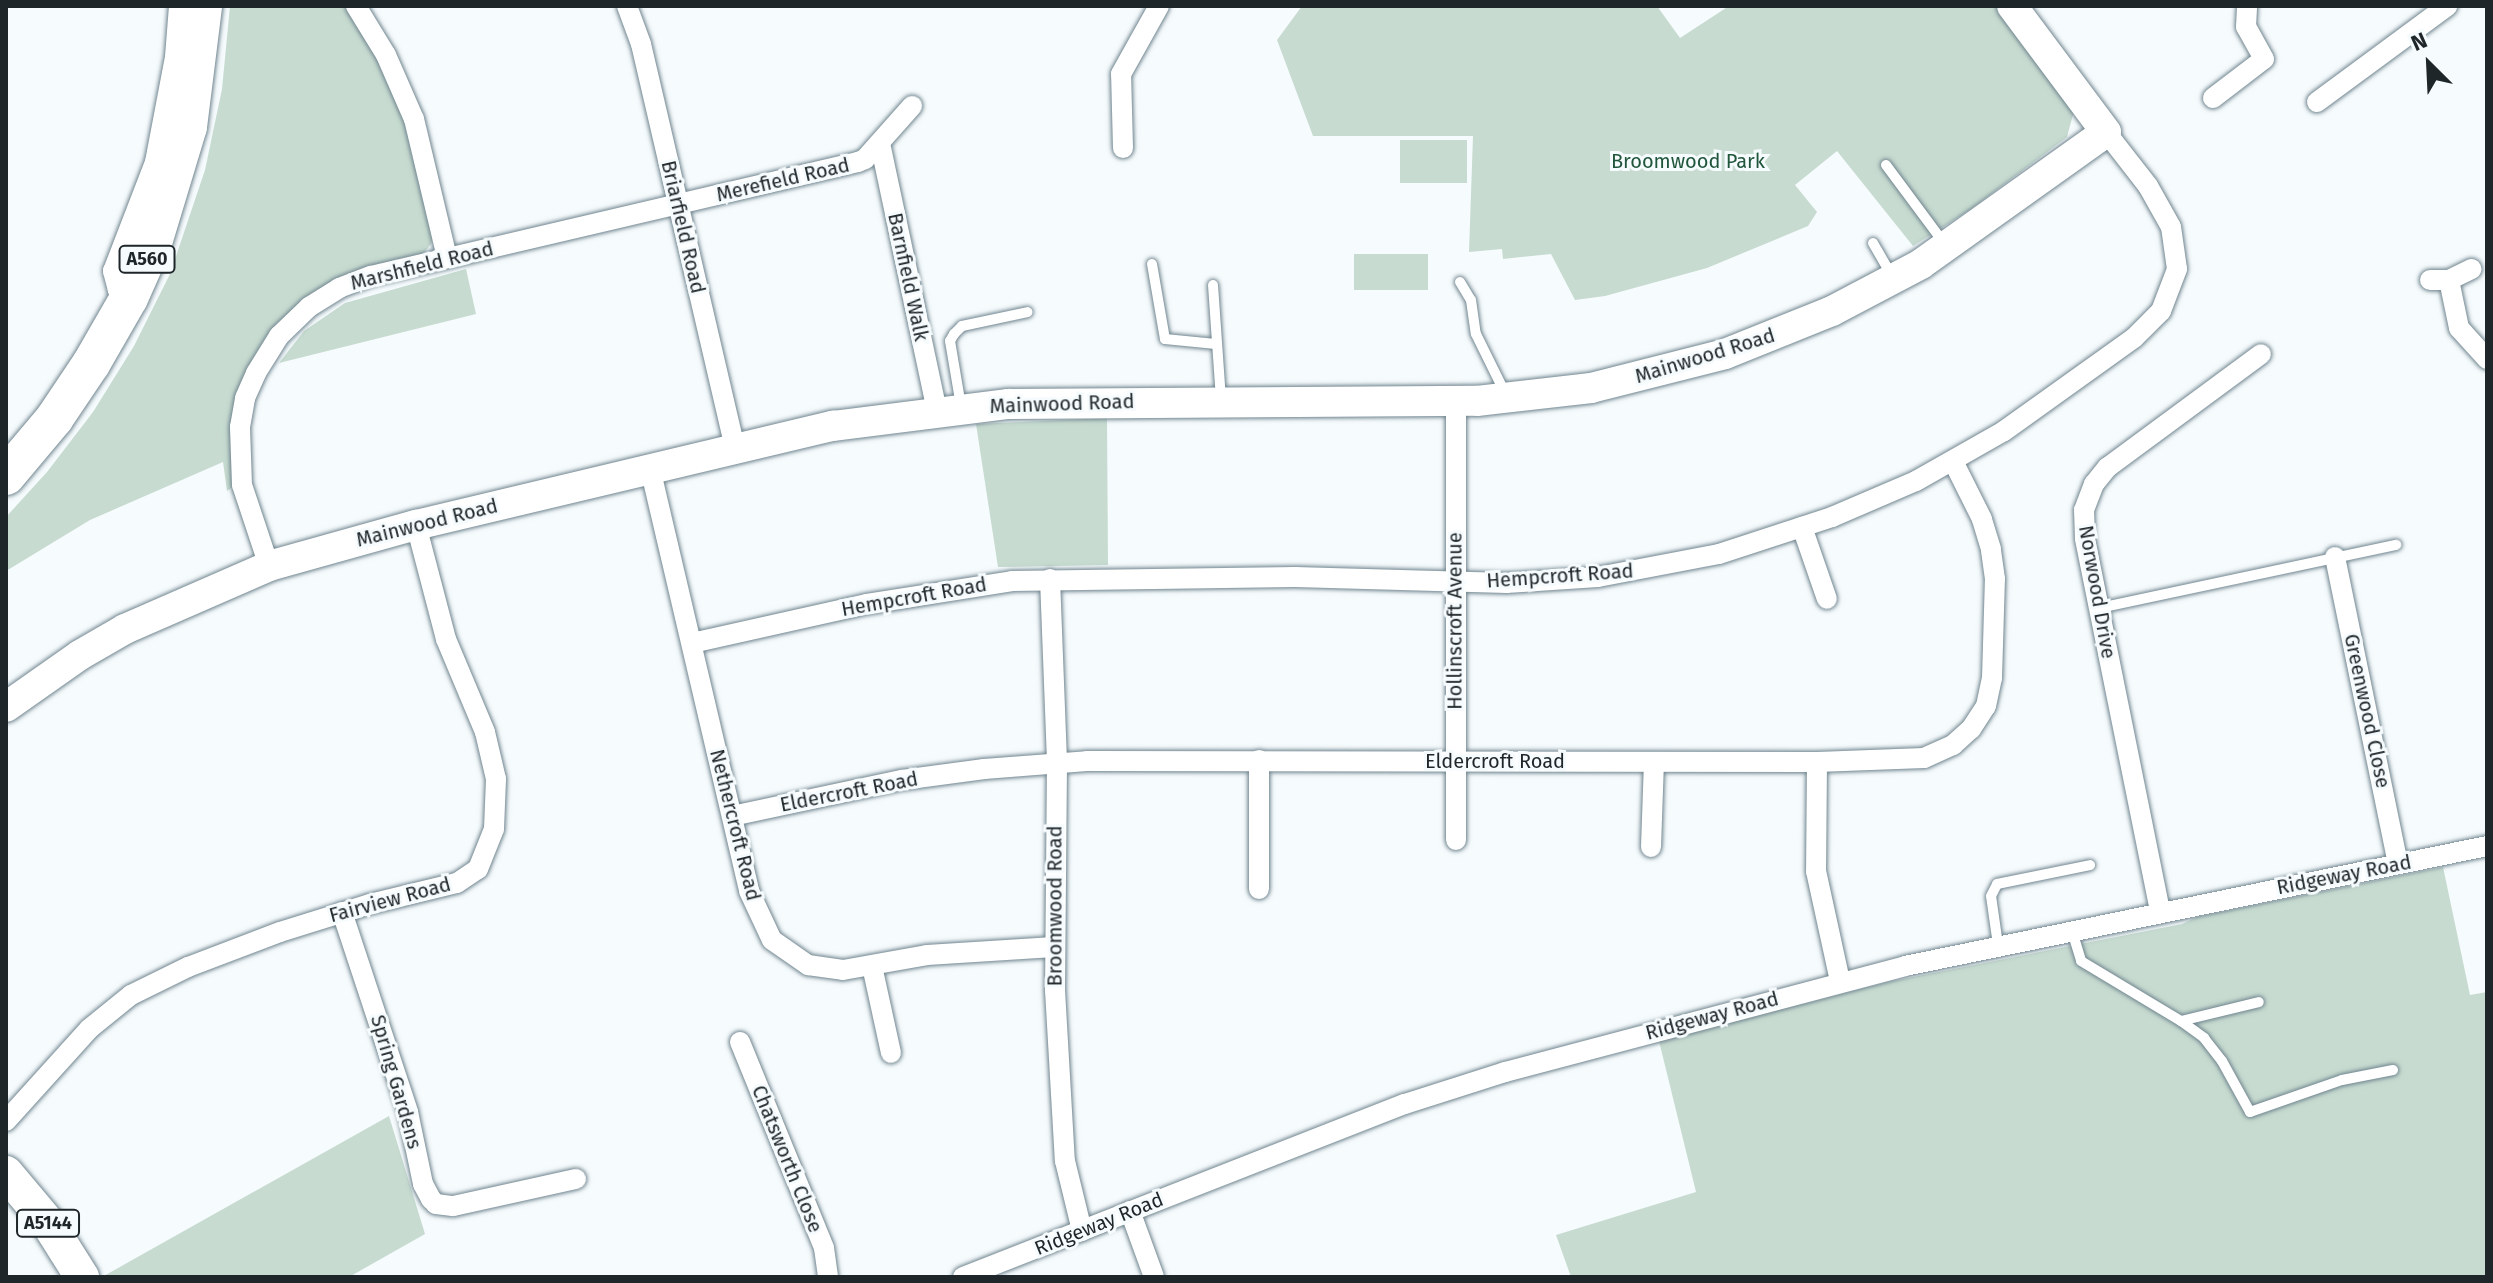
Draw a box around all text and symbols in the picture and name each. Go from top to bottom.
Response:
north arrow [2389,24,2469,104]
text: N [2407,26,2431,57]
park label: Broomwood Park [1611,149,1765,173]
street label: Merefield Road [714,153,852,207]
street label: Briarfield Road [656,158,710,296]
street label: Barnfield Walk [883,211,933,343]
street label: Marshfield Road [348,237,496,295]
road number: A560 [117,245,177,273]
street label: Mainwood Road [1632,323,1778,389]
street label: Mainwood Road [989,389,1135,419]
street label: Mainwood Road [354,494,500,552]
street label: Norwood Drive [2073,523,2121,661]
street label: Hollinscroft Avenue [1443,532,1467,710]
street label: Hempcroft Road [1486,559,1634,593]
street label: Hempcroft Road [839,572,989,622]
street label: Greenwood Close [2339,632,2395,790]
street label: Nethercroft Road [705,747,765,903]
street label: Eldercroft Road [1425,749,1565,773]
street label: Eldercroft Road [778,767,920,817]
street label: Broomwood Road [1043,826,1067,986]
street label: Ridgeway Road [2275,850,2413,900]
street label: Fairview Road [327,872,453,928]
street label: Ridgeway Road [1643,987,1781,1045]
street label: Spring Gardens [365,1012,427,1152]
street label: Chatsworth Close [747,1082,827,1236]
street label: Ridgeway Road [1031,1187,1167,1261]
road number: A5144 [16,1209,80,1237]

